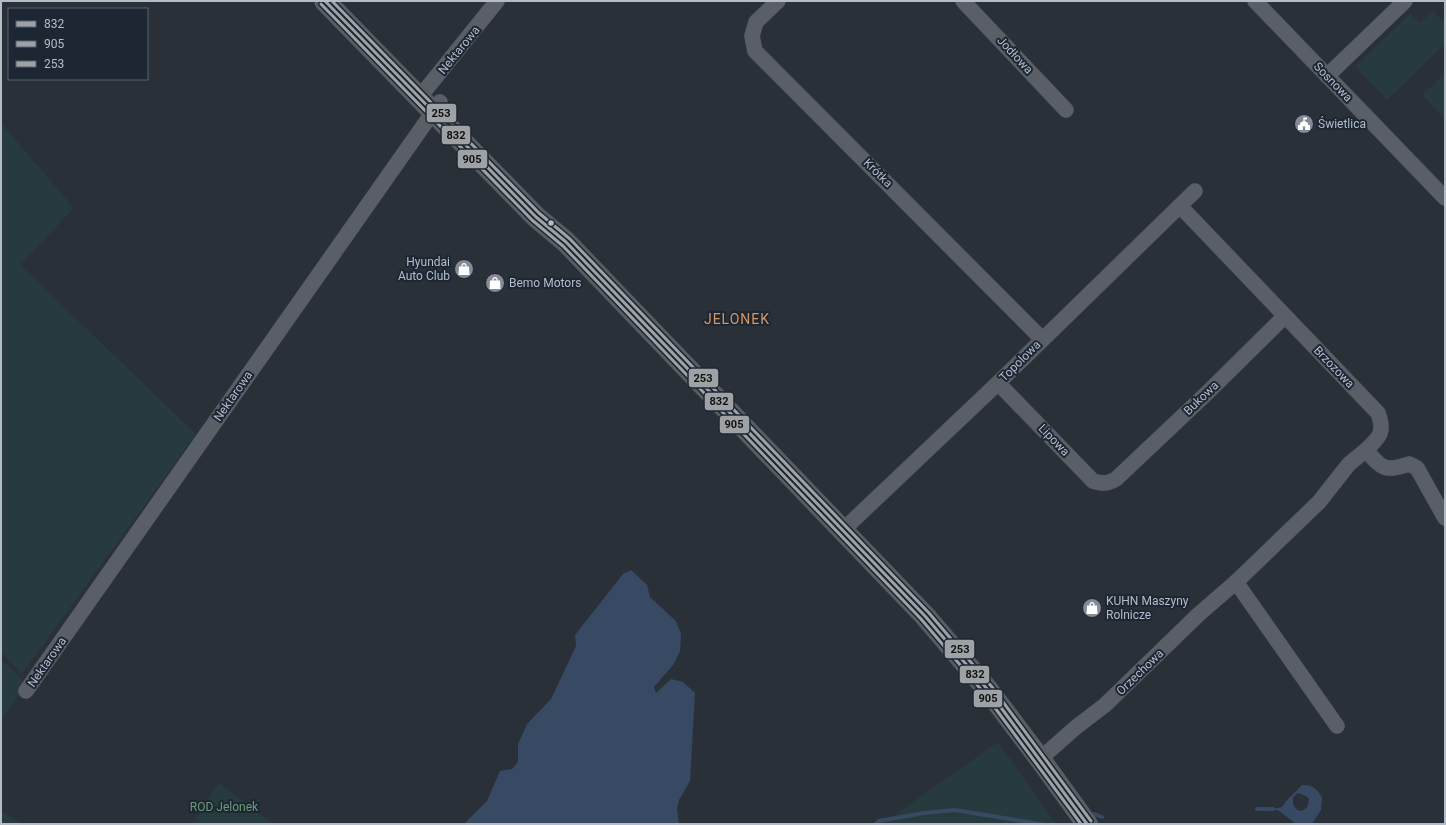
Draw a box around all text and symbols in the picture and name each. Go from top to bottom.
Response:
legend [8,8,148,80]
text: 832 [44,17,64,31]
street label: Nektarowa [435,23,483,77]
street label: Jodłowa [994,33,1036,77]
text: 905 [44,37,64,51]
text: 253 [44,57,64,71]
street label: Sosnowa [1311,59,1355,105]
line badge: 253 [426,103,457,123]
text: 253 [432,107,450,120]
public building icon: Świetlica [1293,113,1315,135]
place label: Świetlica [1318,116,1366,131]
line badge: 832 [441,125,471,145]
text: 832 [447,129,465,142]
line badge: 905 [457,149,488,169]
text: 905 [463,153,481,166]
street label: Krótka [861,156,895,190]
unlabelled marker [546,218,556,228]
place label: Hyundai Auto Club [398,255,450,283]
shop icon: Hyundai Auto Club [453,258,475,280]
shop icon: Bemo Motors [484,272,506,294]
place label: Bemo Motors [509,276,581,290]
district label: JELONEK [704,311,770,327]
street label: Topolowa [997,338,1043,384]
street label: Brzozowa [1311,343,1357,391]
street label: Nektarowa [211,368,255,424]
line badge: 253 [688,368,719,388]
text: 253 [694,372,712,385]
street label: Bukowa [1181,378,1221,418]
line badge: 832 [704,392,734,411]
text: 832 [710,395,728,408]
line badge: 905 [719,415,750,434]
text: 905 [725,418,743,431]
street label: Lipowa [1036,421,1072,459]
place label: KUHN Maszyny Rolnicze [1106,594,1189,622]
shop icon: KUHN Maszyny Rolnicze [1081,597,1103,619]
street label: Nektarowa [25,634,69,690]
line badge: 253 [944,639,975,659]
text: 253 [951,643,969,656]
street label: Orzechowa [1114,646,1166,698]
line badge: 832 [959,665,990,684]
text: 832 [966,668,984,681]
line badge: 905 [973,689,1003,708]
text: 905 [979,692,997,705]
park label: ROD Jelonek [190,800,259,814]

